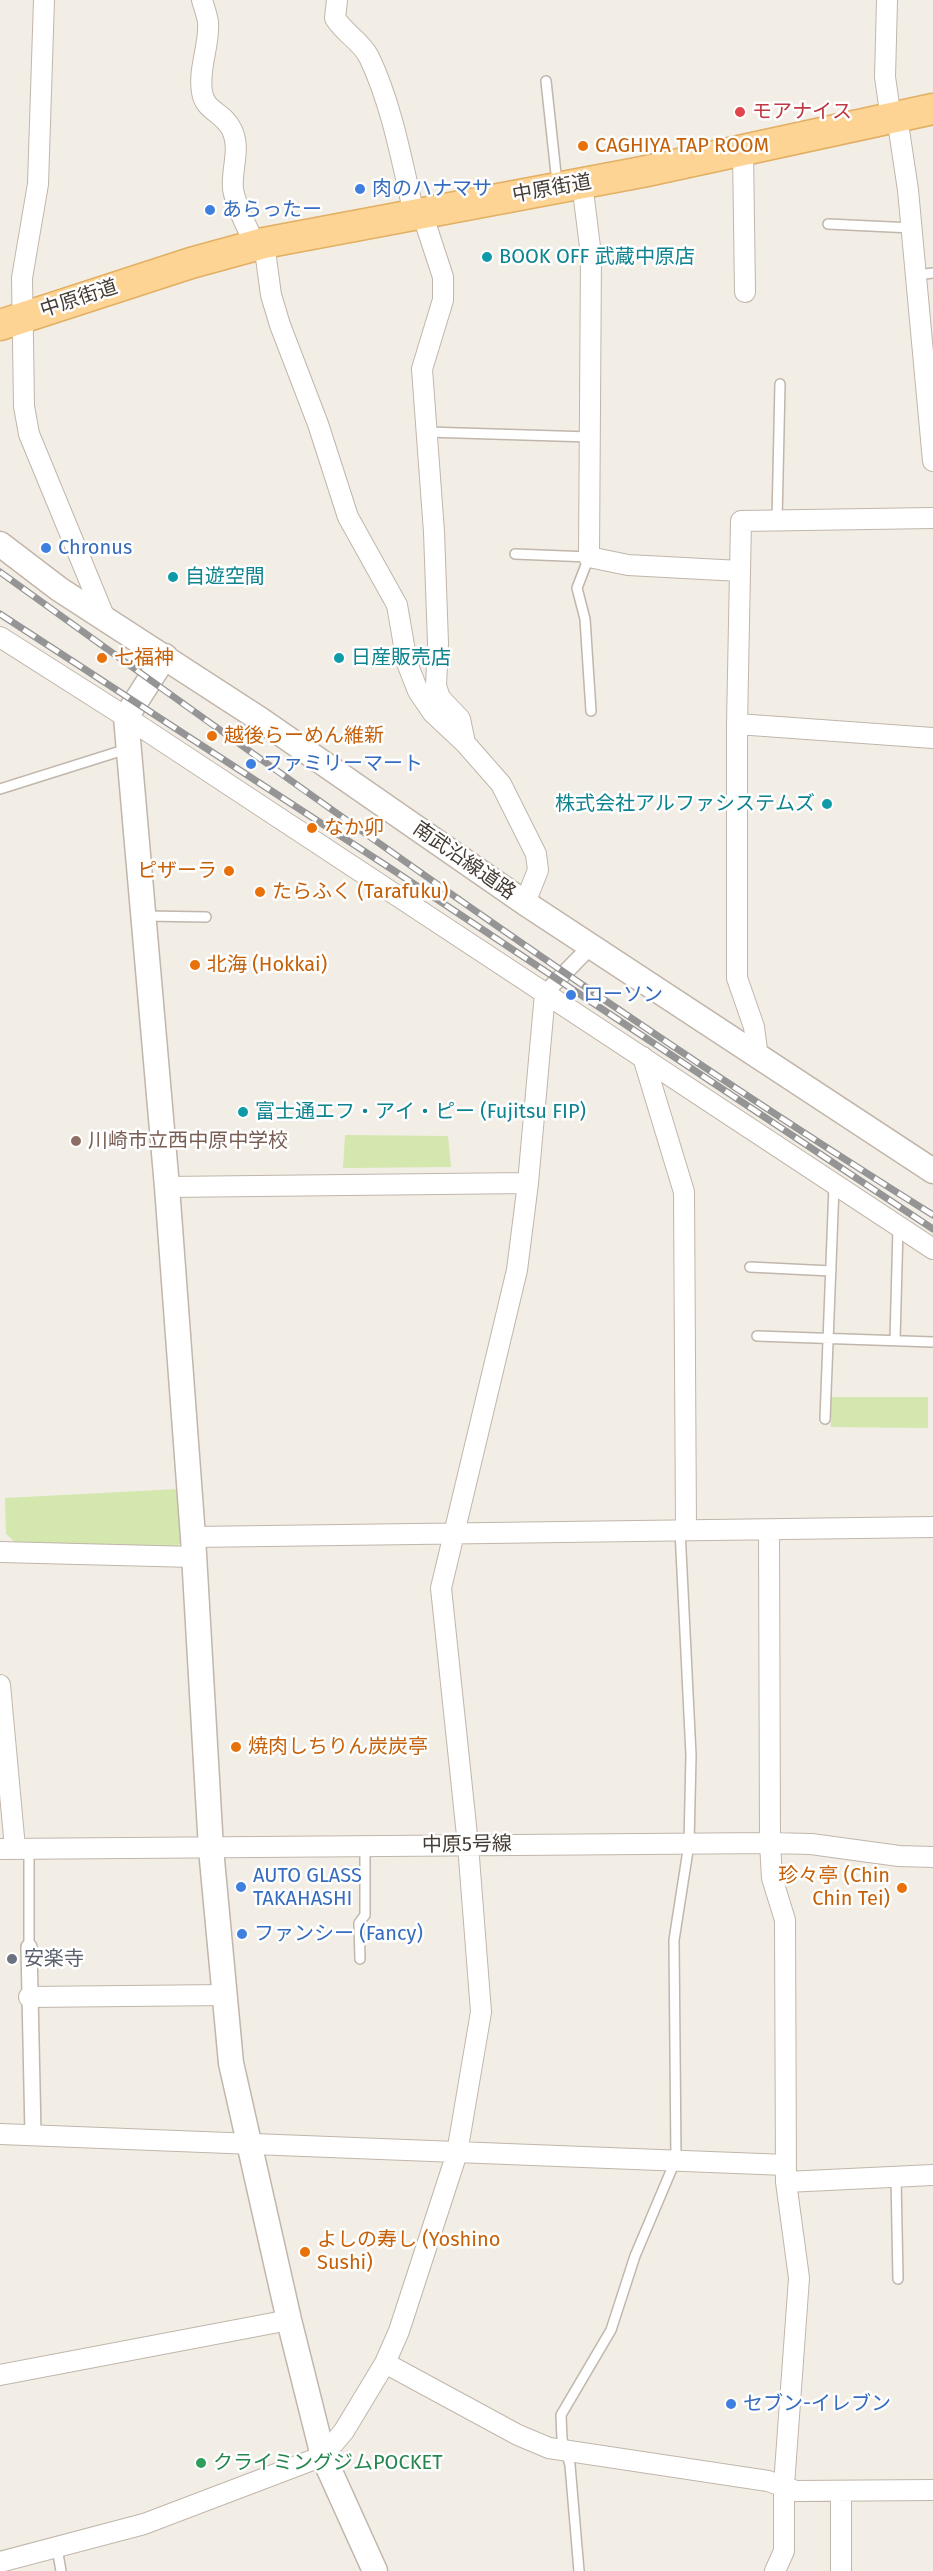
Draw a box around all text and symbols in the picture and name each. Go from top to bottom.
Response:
place label: モアナイス [752,100,852,124]
marker: モアナイス [733,105,747,119]
place label: CAGHIYA TAP ROOM [595,134,769,158]
marker: CAGHIYA TAP ROOM [576,139,590,153]
street label: 中原街道 [511,170,593,208]
place label: 肉のハナマサ [372,177,492,201]
marker: 肉のハナマサ [353,182,367,196]
place label: あらったー [222,198,322,222]
marker: あらったー [203,203,217,217]
place label: BOOK OFF 武蔵中原店 [499,245,695,269]
marker: BOOK OFF 武蔵中原店 [480,250,494,264]
street label: 中原街道 [37,275,121,323]
place label: Chronus [58,536,132,560]
marker: Chronus [39,541,53,555]
place label: 自遊空間 [185,565,265,589]
marker: 自遊空間 [166,570,180,584]
place label: 七福神 [114,646,174,670]
place label: 日産販売店 [351,646,451,670]
marker: 七福神 [95,651,109,665]
marker: 日産販売店 [332,651,346,665]
place label: 越後らーめん維新 [224,724,384,748]
marker: 越後らーめん維新 [205,729,219,743]
place label: ファミリーマート [263,752,423,776]
marker: ファミリーマート [244,757,258,771]
place label: 株式会社アルファシステムズ [555,792,815,816]
marker: 株式会社アルファシステムズ [820,797,834,811]
place label: なか卯 [324,816,384,840]
street label: 南武沿線道路 [408,817,520,905]
marker: なか卯 [305,821,319,835]
place label: ピザーラ [137,859,217,883]
marker: ピザーラ [222,864,236,878]
place label: たらふく (Tarafuku) [272,880,448,904]
marker: たらふく (Tarafuku) [253,885,267,899]
place label: 北海 (Hokkai) [207,953,327,977]
marker: 北海 (Hokkai) [188,958,202,972]
place label: ローソン [583,983,663,1007]
marker: ローソン [564,988,578,1002]
place label: 富士通エフ・アイ・ピー (Fujitsu FIP) [255,1100,586,1124]
marker: 富士通エフ・アイ・ピー (Fujitsu FIP) [236,1105,250,1119]
place label: 川崎市立西中原中学校 [88,1129,288,1153]
marker: 川崎市立西中原中学校 [69,1134,83,1148]
place label: 焼肉しちりん炭炭亭 [248,1735,428,1759]
marker: 焼肉しちりん炭炭亭 [229,1740,243,1754]
street label: 中原5号線 [422,1832,512,1858]
place label: AUTO GLASS TAKAHASHI [253,1864,362,1911]
place label: 珍々亭 (Chin Chin Tei) [778,1864,890,1911]
marker: AUTO GLASS TAKAHASHI [234,1880,248,1894]
marker: 珍々亭 (Chin Chin Tei) [895,1881,909,1895]
place label: ファンシー (Fancy) [254,1922,423,1946]
marker: ファンシー (Fancy) [235,1927,249,1941]
place label: 安楽寺 [24,1947,84,1971]
marker: 安楽寺 [5,1952,19,1966]
place label: よしの寿し (Yoshino Sushi) [317,2228,500,2275]
marker: よしの寿し (Yoshino Sushi) [298,2245,312,2259]
place label: セブン-イレブン [743,2392,891,2416]
marker: セブン-イレブン [724,2397,738,2411]
place label: クライミングジムPOCKET [213,2451,442,2475]
marker: クライミングジムPOCKET [194,2456,208,2470]

